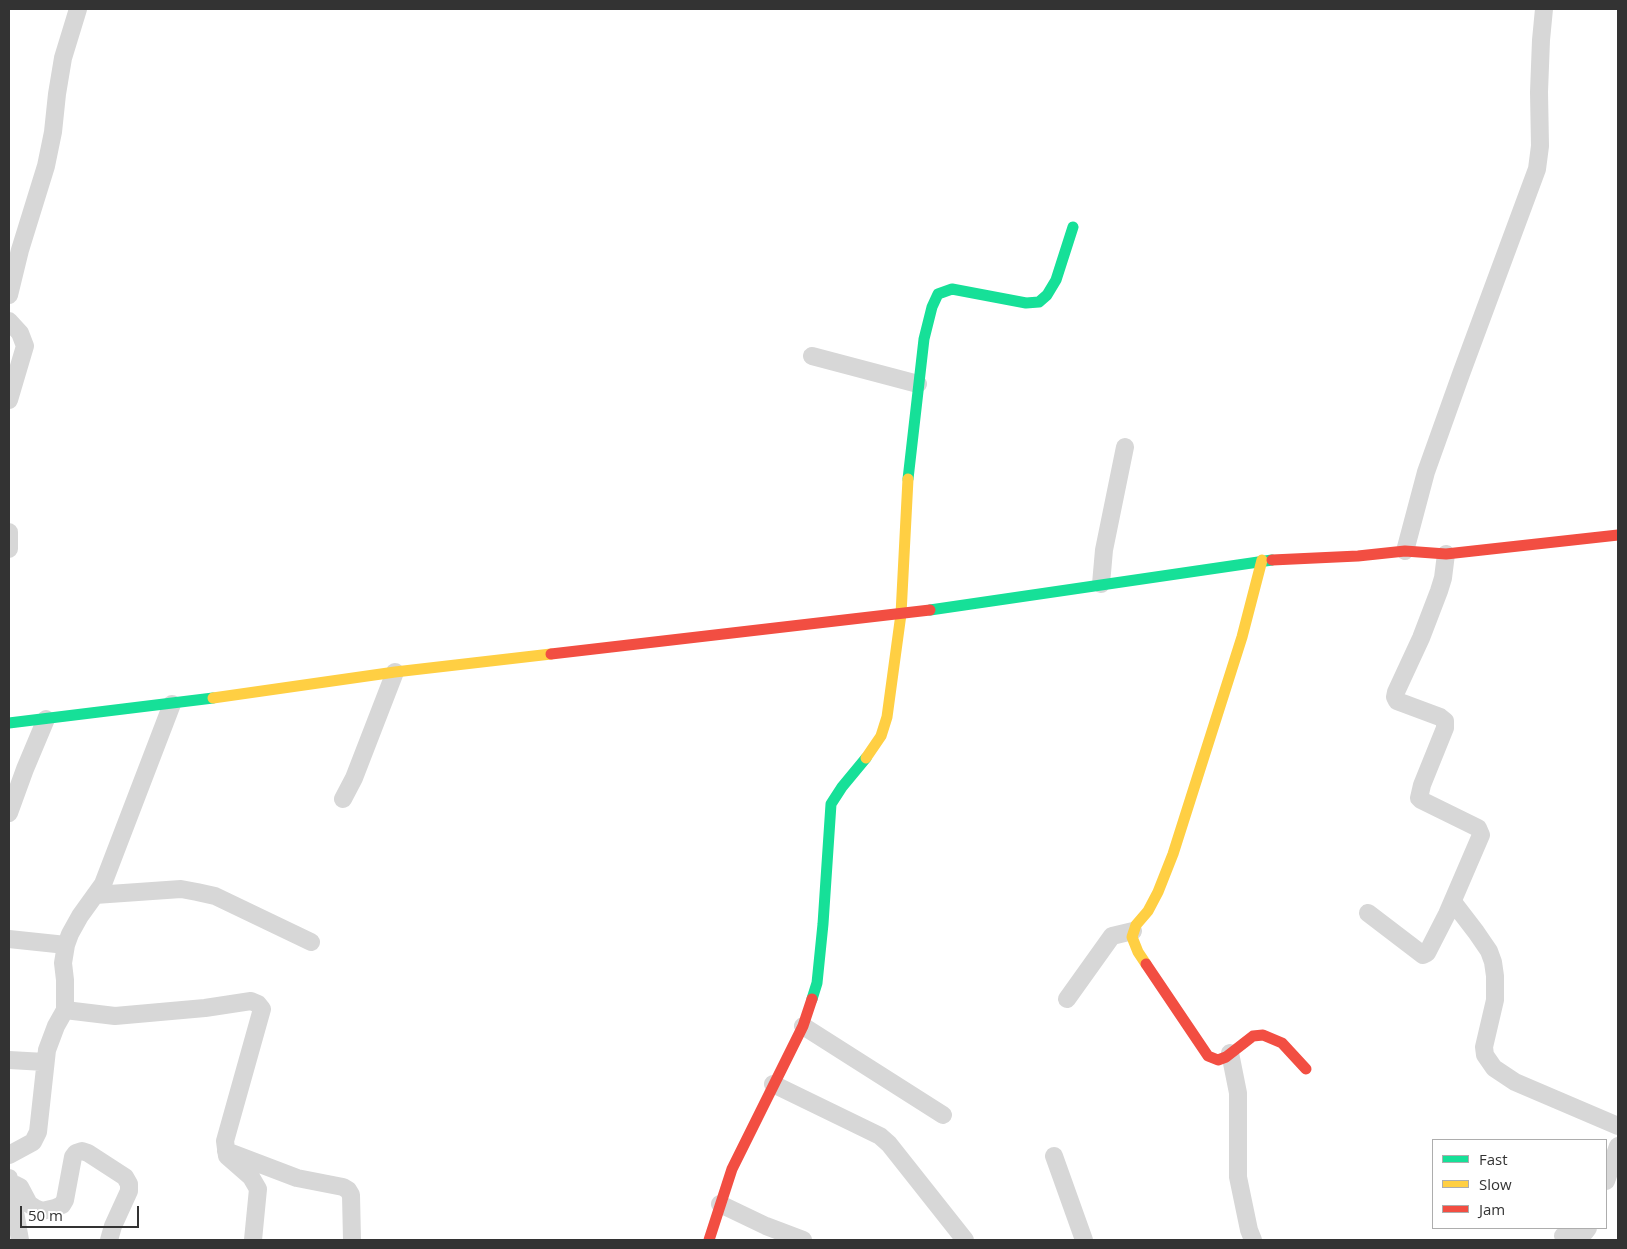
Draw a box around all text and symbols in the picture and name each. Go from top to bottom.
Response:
legend [1432,1139,1607,1229]
text: Fast [1479,1149,1508,1169]
text: Slow [1479,1174,1512,1194]
scale bar [22,1196,141,1228]
text: Jam [1479,1199,1505,1219]
text: 50 m [28,1205,63,1225]

